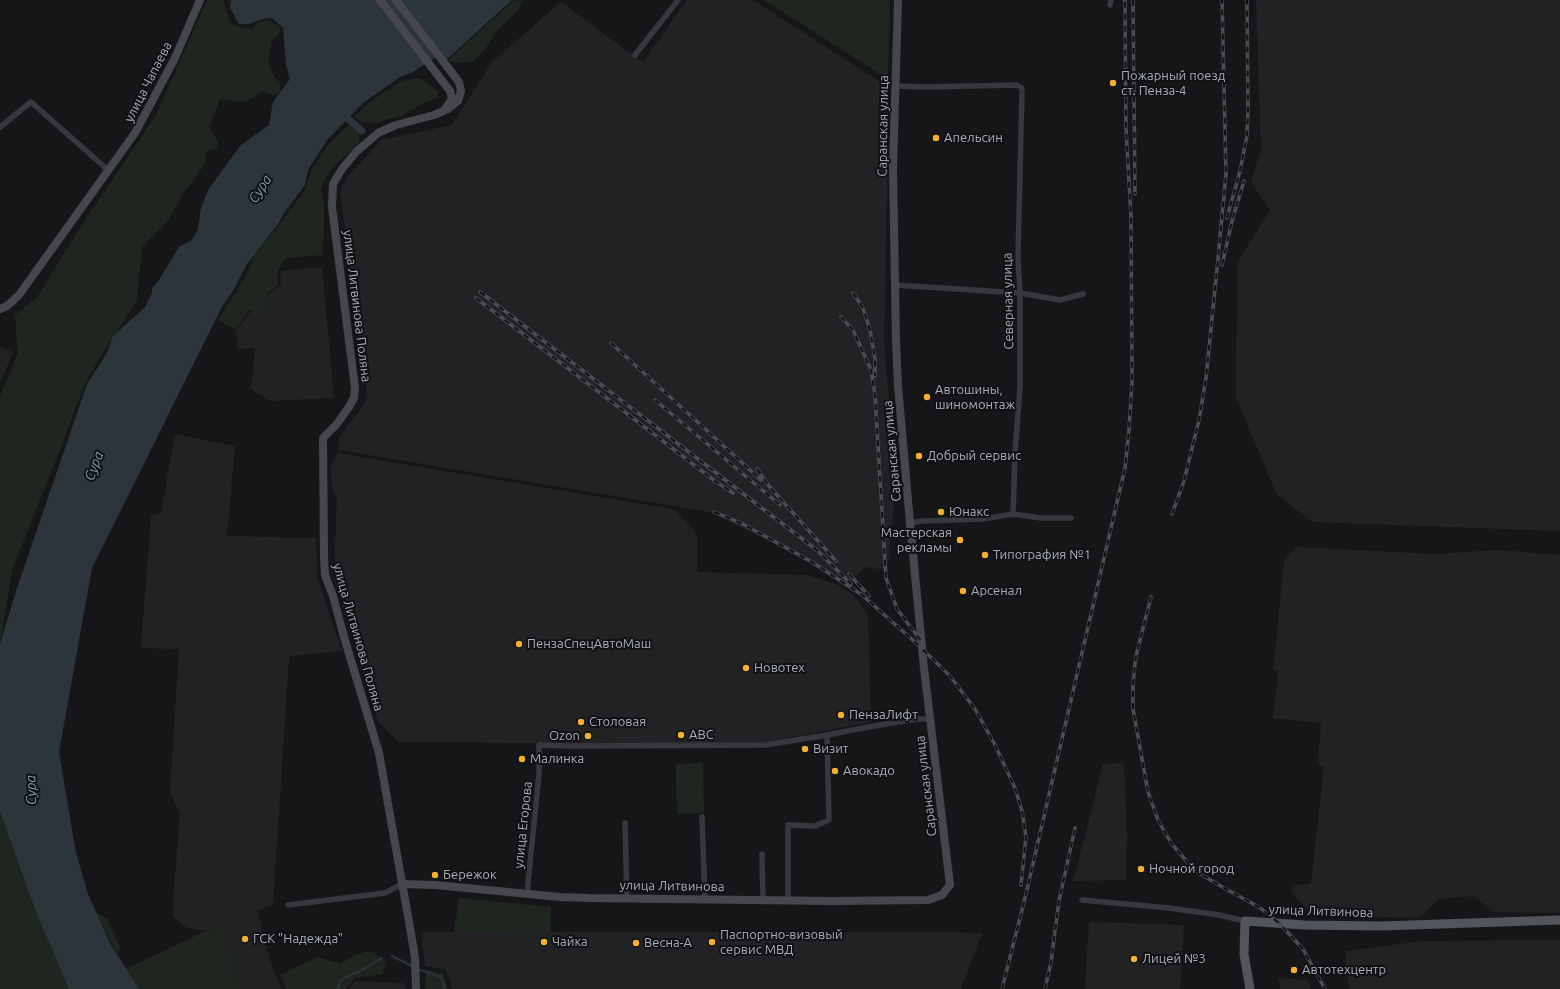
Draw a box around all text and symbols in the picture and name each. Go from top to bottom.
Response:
street label: улица Чапаева [121,39,175,125]
place label: Пожарный поезд ст. Пенза-4 [1121,68,1225,99]
street label: Саранская улица [874,75,892,177]
marker: Пожарный поезд ст. Пенза-4 [1108,78,1118,88]
place label: Апельсин [944,130,1003,146]
marker: Апельсин [931,133,941,143]
water label: Сура [245,172,275,206]
street label: улица Литвинова Поляна [340,229,374,383]
street label: Северная улица [999,252,1017,350]
place label: Автошины, шиномонтаж [935,382,1015,413]
marker: Автошины, шиномонтаж [922,392,932,402]
street label: Саранская улица [880,400,904,502]
place label: Добрый сервис [927,448,1021,464]
water label: Сура [81,449,107,483]
marker: Добрый сервис [914,451,924,461]
place label: Юнакс [949,504,989,520]
marker: Юнакс [936,507,946,517]
place label: Мастерская рекламы [881,525,952,556]
marker: Мастерская рекламы [955,535,965,545]
place label: Типография №1 [993,547,1091,563]
marker: Типография №1 [980,550,990,560]
street label: улица Литвинова Поляна [329,561,387,713]
place label: Арсенал [971,583,1022,599]
marker: Арсенал [958,586,968,596]
place label: ПензаСпецАвтоМаш [527,636,651,652]
marker: ПензаСпецАвтоМаш [514,639,524,649]
place label: Новотех [754,660,805,676]
marker: Новотех [741,663,751,673]
place label: ПензаЛифт [849,707,918,723]
marker: ПензаЛифт [836,710,846,720]
place label: Столовая [589,714,646,730]
marker: Столовая [576,717,586,727]
place label: ABC [689,727,714,743]
place label: Ozon [549,728,580,744]
marker: ABC [676,730,686,740]
marker: Ozon [583,731,593,741]
street label: Саранская улица [912,735,940,837]
place label: Визит [813,741,849,757]
marker: Визит [800,744,810,754]
place label: Малинка [530,751,584,767]
marker: Малинка [517,754,527,764]
place label: Авокадо [843,763,895,779]
marker: Авокадо [830,766,840,776]
water label: Сура [22,775,40,805]
street label: улица Егорова [511,781,535,869]
place label: Ночной город [1149,861,1234,877]
marker: Ночной город [1136,864,1146,874]
place label: Бережок [443,867,497,883]
marker: Бережок [430,870,440,880]
street label: улица Литвинова [619,877,725,895]
street label: улица Литвинова [1268,901,1374,921]
place label: Паспортно-визовый сервис МВД [720,927,843,958]
place label: ГСК "Надежда" [253,931,343,947]
marker: ГСК "Надежда" [240,934,250,944]
place label: Чайка [552,934,588,950]
place label: Весна-А [644,935,692,951]
marker: Чайка [539,937,549,947]
marker: Паспортно-визовый сервис МВД [707,937,717,947]
marker: Весна-А [631,938,641,948]
place label: Лицей №3 [1142,951,1206,967]
marker: Лицей №3 [1129,954,1139,964]
place label: Автотехцентр [1302,962,1386,978]
marker: Автотехцентр [1289,965,1299,975]

